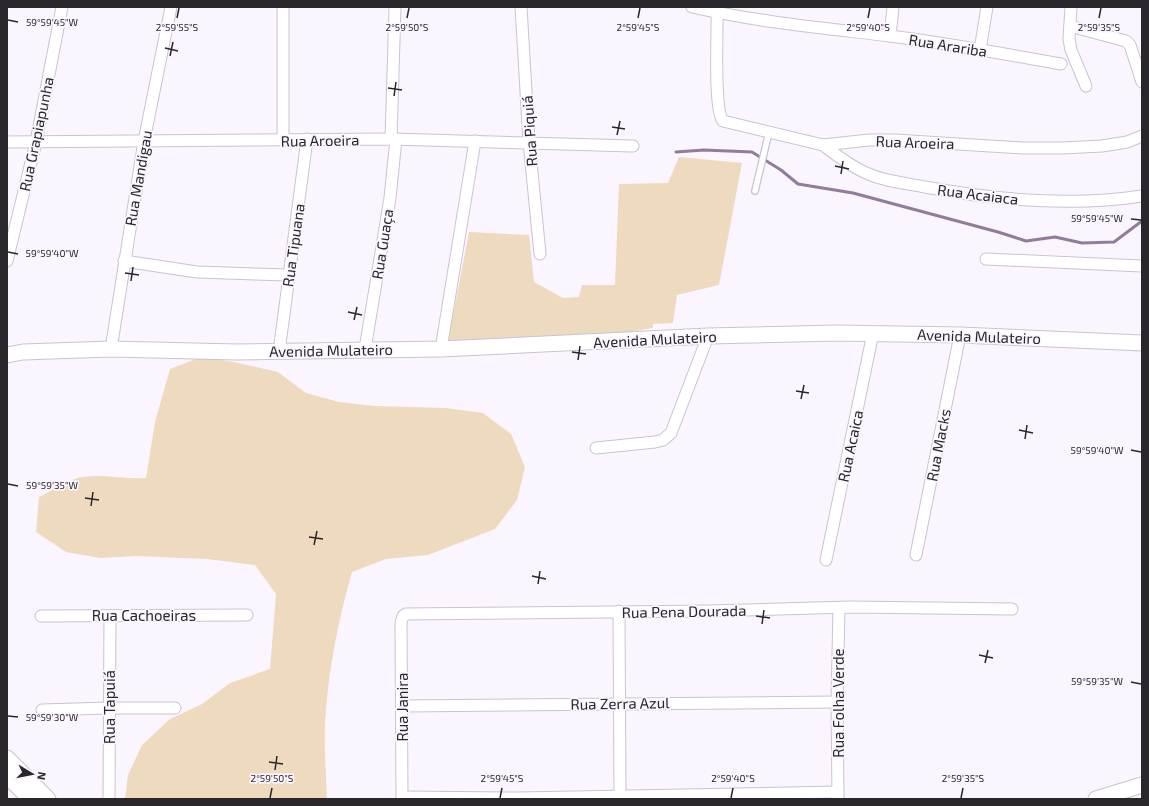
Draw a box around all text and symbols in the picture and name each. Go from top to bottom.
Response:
text: 59°59'45"W [26,16,79,28]
text: 2°59'55"S [156,21,199,33]
text: 2°59'50"S [386,21,429,33]
text: 2°59'45"S [617,21,660,33]
text: 2°59'40"S [846,21,890,33]
text: 2°59'35"S [1078,21,1121,33]
street label: Rua Arariba [908,30,988,60]
street label: Rua Grapiapunha [15,75,57,193]
street label: Rua Piquiá [518,95,540,167]
street label: Rua Mandigau [121,129,155,227]
street label: Rua Aroeira [280,130,360,150]
street label: Rua Aroeira [875,132,955,152]
street label: Rua Acaiaca [936,180,1020,208]
street label: Rua Tipuana [278,202,308,288]
street label: Rua Guaça [368,207,397,281]
text: 59°59'45"W [1071,212,1124,224]
text: 59°59'40"W [26,247,79,259]
street label: Avenida Mulateiro [917,325,1041,347]
street label: Avenida Mulateiro [593,327,717,351]
street label: Avenida Mulateiro [269,340,393,360]
street label: Rua Macks [922,407,954,483]
street label: Rua Acaica [834,408,866,484]
text: 59°59'40"W [1071,444,1124,456]
text: 59°59'35"W [26,479,78,491]
street label: Rua Pena Dourada [622,601,746,621]
street label: Rua Cachoeiras [92,606,196,624]
street label: Rua Folha Verde [829,648,847,758]
street label: Rua Tapuiá [100,670,118,744]
street label: Rua Janira [393,672,411,742]
text: 59°59'35"W [1071,675,1123,687]
street label: Rua Zerra Azul [570,693,670,713]
text: 59°59'30"W [26,711,79,723]
north arrow [12,754,52,794]
text: N [35,771,49,781]
text: 2°59'50"S [251,772,294,784]
text: 2°59'45"S [481,772,524,784]
text: 2°59'40"S [711,772,755,784]
text: 2°59'35"S [942,772,985,784]

